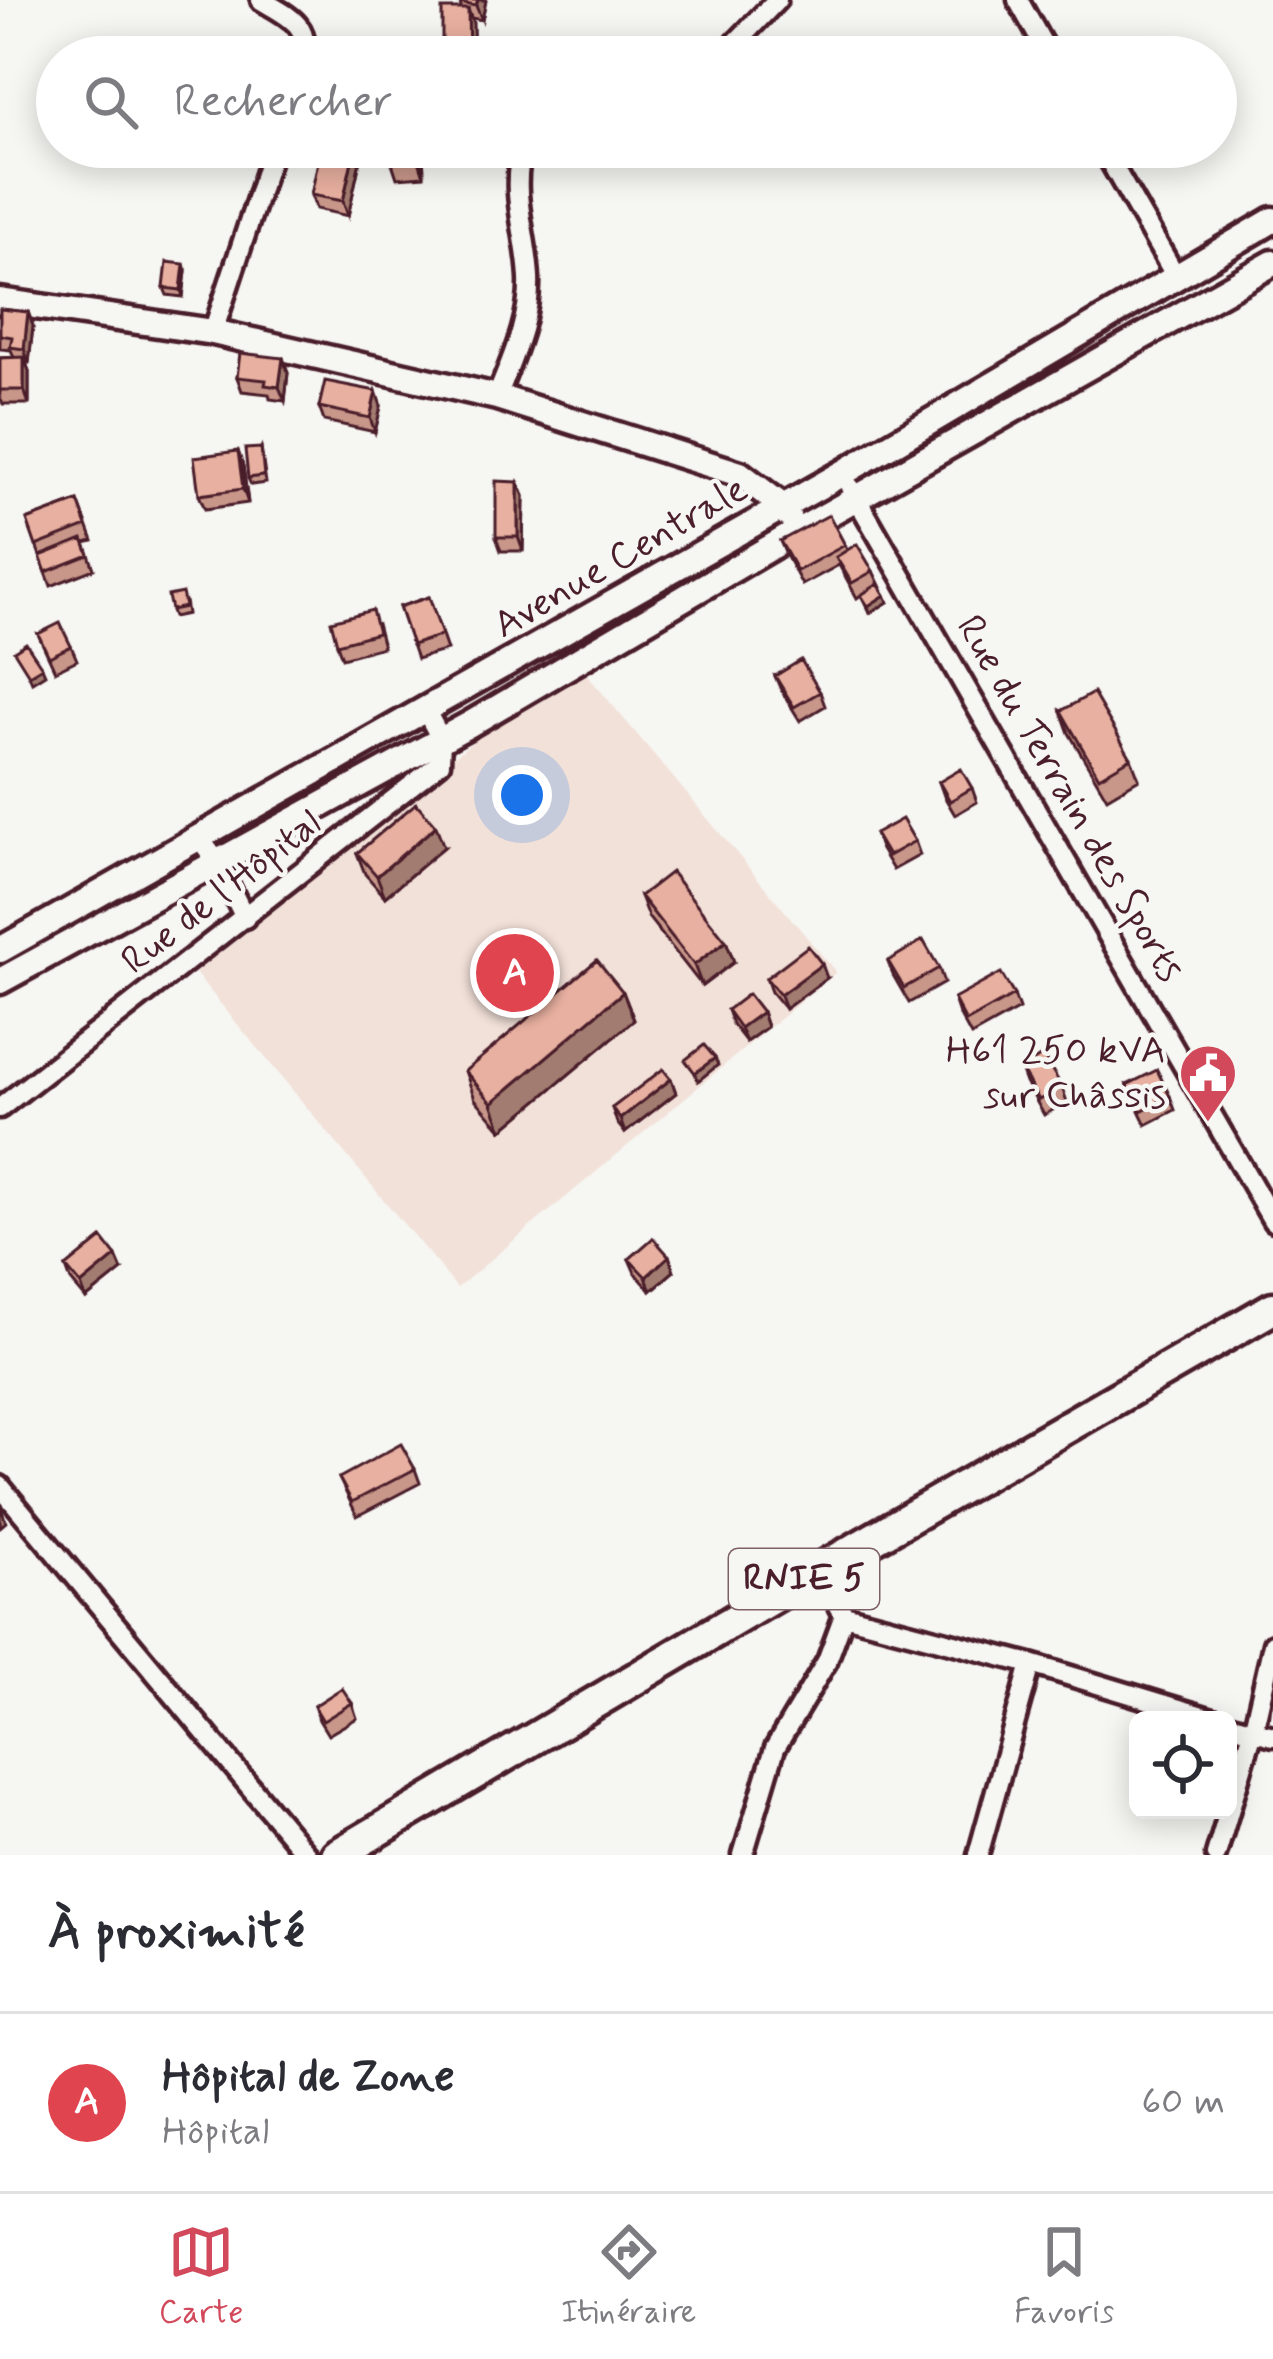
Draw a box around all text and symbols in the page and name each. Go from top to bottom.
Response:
search box [36,36,1237,168]
icon: search [78,69,144,135]
text: Rechercher [174,73,393,132]
street label: Avenue Centrale [485,465,757,651]
street label: Rue du Terrain des Sports [943,606,1195,992]
your location [492,765,552,825]
street label: Rue de l'Hôpital [112,799,332,987]
pin: A [476,928,554,1018]
place label: H61 250 kVA sur Châssis [946,1026,1166,1122]
public building icon: H61 250 kVA sur Châssis [1177,1042,1239,1124]
road number: RNIE 5 [729,1549,879,1609]
map controls [1129,1711,1237,1819]
button: locate [1129,1711,1237,1819]
text: À proximité [48,1900,304,1966]
text: Hôpital de Zone [162,2048,455,2107]
text: A [74,2077,100,2128]
text: 60 m [1141,2077,1225,2128]
text: Hôpital [162,2107,269,2158]
tab: Carte [159,2219,243,2335]
tab: Itinéraire [561,2219,696,2335]
tab: Favoris [1014,2219,1114,2335]

